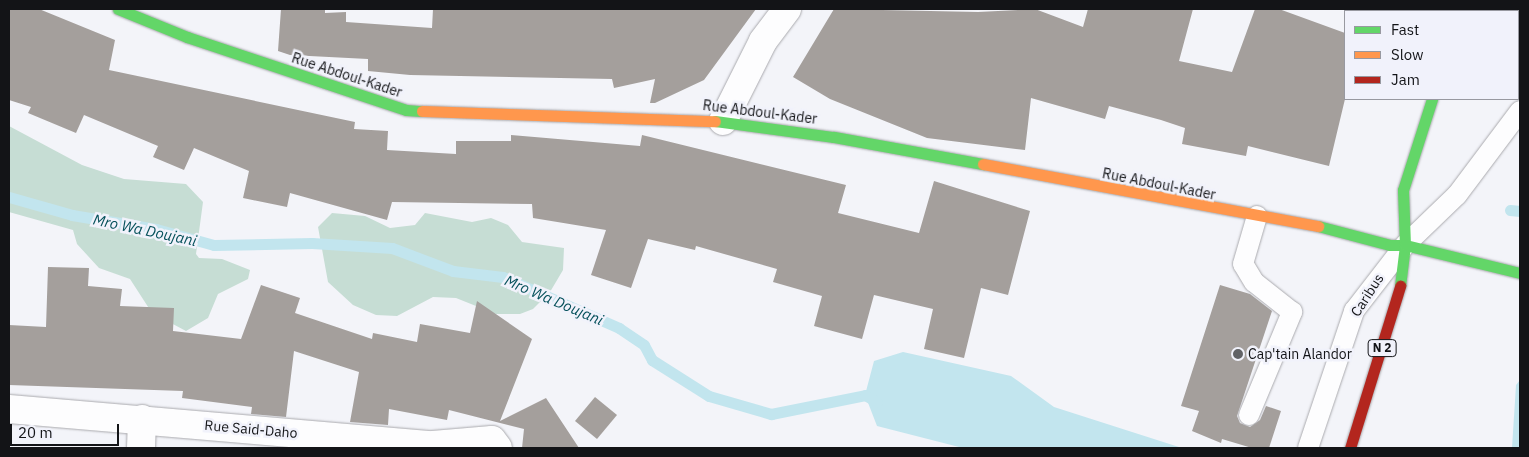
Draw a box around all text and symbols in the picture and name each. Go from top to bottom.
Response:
legend [1344,10,1519,100]
text: Fast [1391,20,1419,39]
text: Slow [1391,45,1424,64]
street label: Rue Abdoul-Kader [290,49,404,101]
text: Jam [1391,70,1420,89]
street label: Rue Abdoul-Kader [702,97,818,127]
street label: Rue Abdoul-Kader [1101,165,1217,203]
water label: Mro Wa Doujani [92,210,198,250]
street label: Caribus [1347,270,1387,320]
water label: Mro Wa Doujani [502,271,606,329]
road number: N 2 [1367,338,1397,358]
place label: Cap'tain Alandor [1248,346,1352,362]
marker: Cap'tain Alandor [1232,348,1244,360]
scale bar [12,414,121,446]
street label: Rue Said-Daho [204,417,298,441]
text: 20 m [18,423,53,442]

